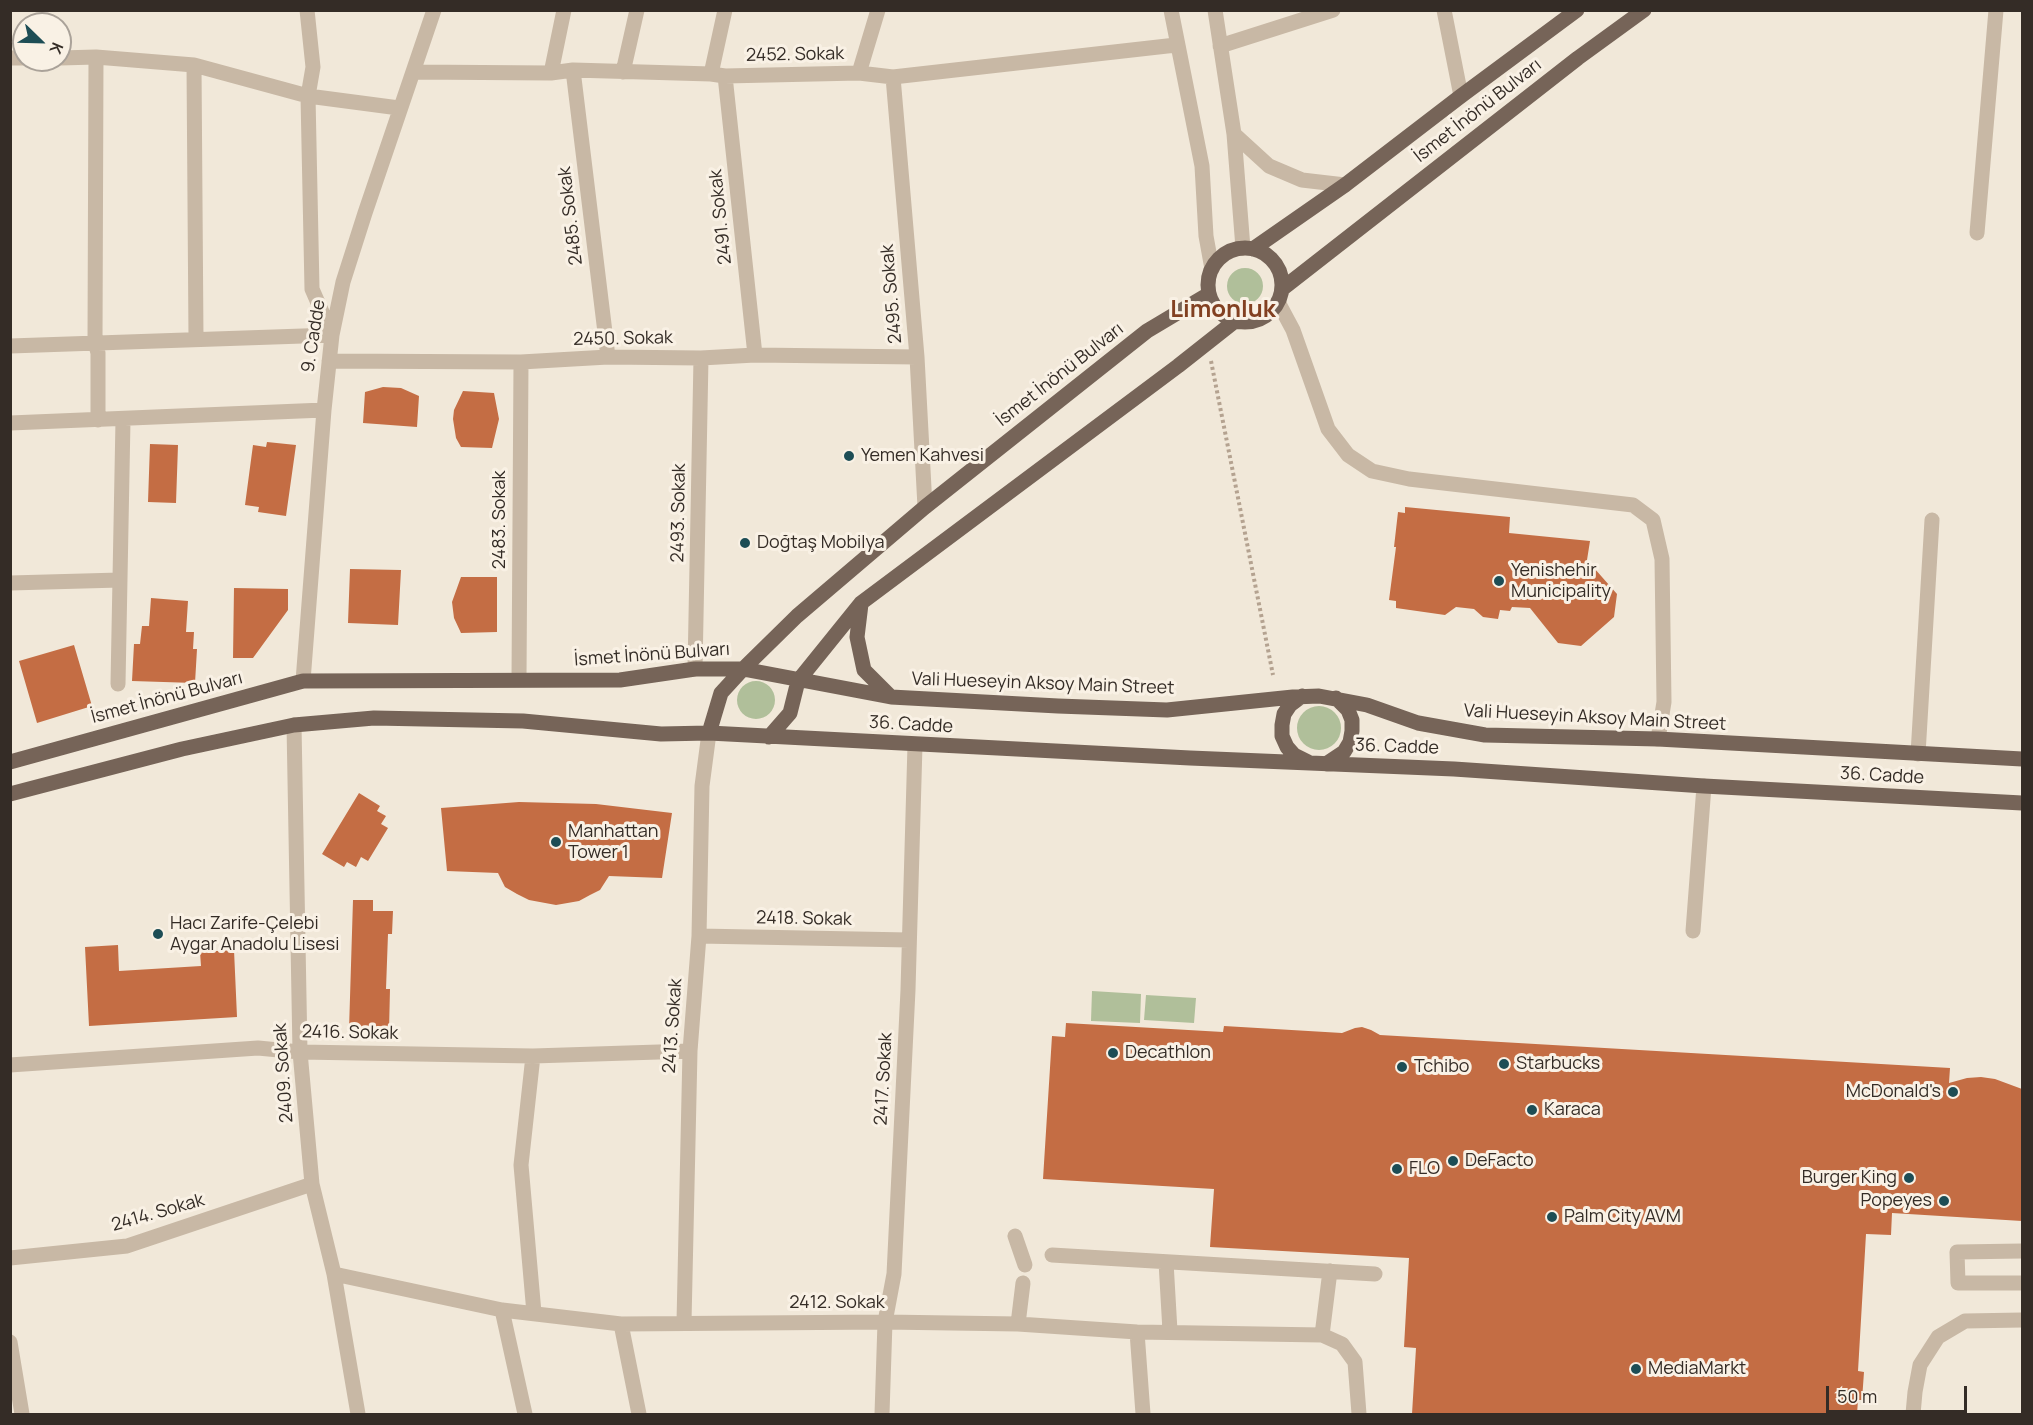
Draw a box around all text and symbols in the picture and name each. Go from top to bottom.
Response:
north arrow [12,12,72,72]
text: K [45,39,69,57]
street label: 2452. Sokak [746,43,844,67]
street label: İsmet İnönü Bulvarı [1410,55,1546,167]
street label: 2485. Sokak [554,165,588,267]
street label: 2491. Sokak [705,168,737,266]
street label: 2495. Sokak [877,243,907,345]
district label: Limonluk [1170,296,1276,324]
street label: 9. Cadde [298,298,330,374]
street label: İsmet İnönü Bulvarı [992,319,1128,431]
street label: 2450. Sokak [573,327,673,351]
place label: Yemen Kahvesi [861,445,984,467]
marker: Yemen Kahvesi [842,449,856,463]
street label: 2493. Sokak [667,463,691,563]
street label: 2483. Sokak [489,471,511,569]
place label: Doğtaş Mobilya [757,532,885,554]
marker: Doğtaş Mobilya [738,536,752,550]
place label: Yenishehir Municipality [1511,560,1611,602]
marker: Yenishehir Municipality [1492,574,1506,588]
street label: İsmet İnönü Bulvarı [573,639,731,671]
street label: İsmet İnönü Bulvarı [89,667,245,729]
street label: Vali Hueseyin Aksoy Main Street [911,669,1175,699]
street label: Vali Hueseyin Aksoy Main Street [1463,700,1727,736]
street label: 36. Cadde [868,712,954,738]
street label: 36. Cadde [1355,735,1439,759]
street label: 36. Cadde [1839,763,1925,789]
place label: Manhattan Tower 1 [568,821,659,864]
marker: Manhattan Tower 1 [549,835,563,849]
street label: 2418. Sokak [756,907,852,931]
place label: Hacı Zarife-Çelebi Aygar Anadolu Lisesi [170,913,339,956]
marker: Hacı Zarife-Çelebi Aygar Anadolu Lisesi [151,927,165,941]
street label: 2413. Sokak [659,978,687,1074]
street label: 2416. Sokak [302,1021,398,1045]
street label: 2409. Sokak [270,1022,298,1124]
street label: 2417. Sokak [871,1032,897,1126]
place label: Decathlon [1125,1042,1211,1064]
marker: Decathlon [1106,1046,1120,1060]
place label: Starbucks [1516,1053,1600,1075]
place label: Tchibo [1414,1056,1469,1078]
marker: Starbucks [1497,1057,1511,1071]
marker: Tchibo [1395,1060,1409,1074]
place label: McDonald's [1846,1081,1941,1103]
marker: McDonald's [1946,1085,1960,1099]
place label: Karaca [1544,1099,1601,1121]
marker: Karaca [1525,1103,1539,1117]
place label: DeFacto [1465,1150,1534,1172]
marker: DeFacto [1446,1154,1460,1168]
place label: FLO [1409,1158,1440,1180]
marker: FLO [1390,1162,1404,1176]
place label: Burger King [1802,1167,1897,1189]
marker: Burger King [1902,1171,1916,1185]
street label: 2414. Sokak [109,1189,207,1237]
place label: Popeyes [1860,1190,1932,1212]
marker: Popeyes [1937,1194,1951,1208]
place label: Palm City AVM [1564,1206,1681,1228]
marker: Palm City AVM [1545,1210,1559,1224]
street label: 2412. Sokak [789,1292,885,1314]
place label: MediaMarkt [1648,1358,1746,1380]
marker: MediaMarkt [1629,1362,1643,1376]
scale bar [1829,1374,1970,1412]
text: 50 m [1837,1384,1877,1408]

